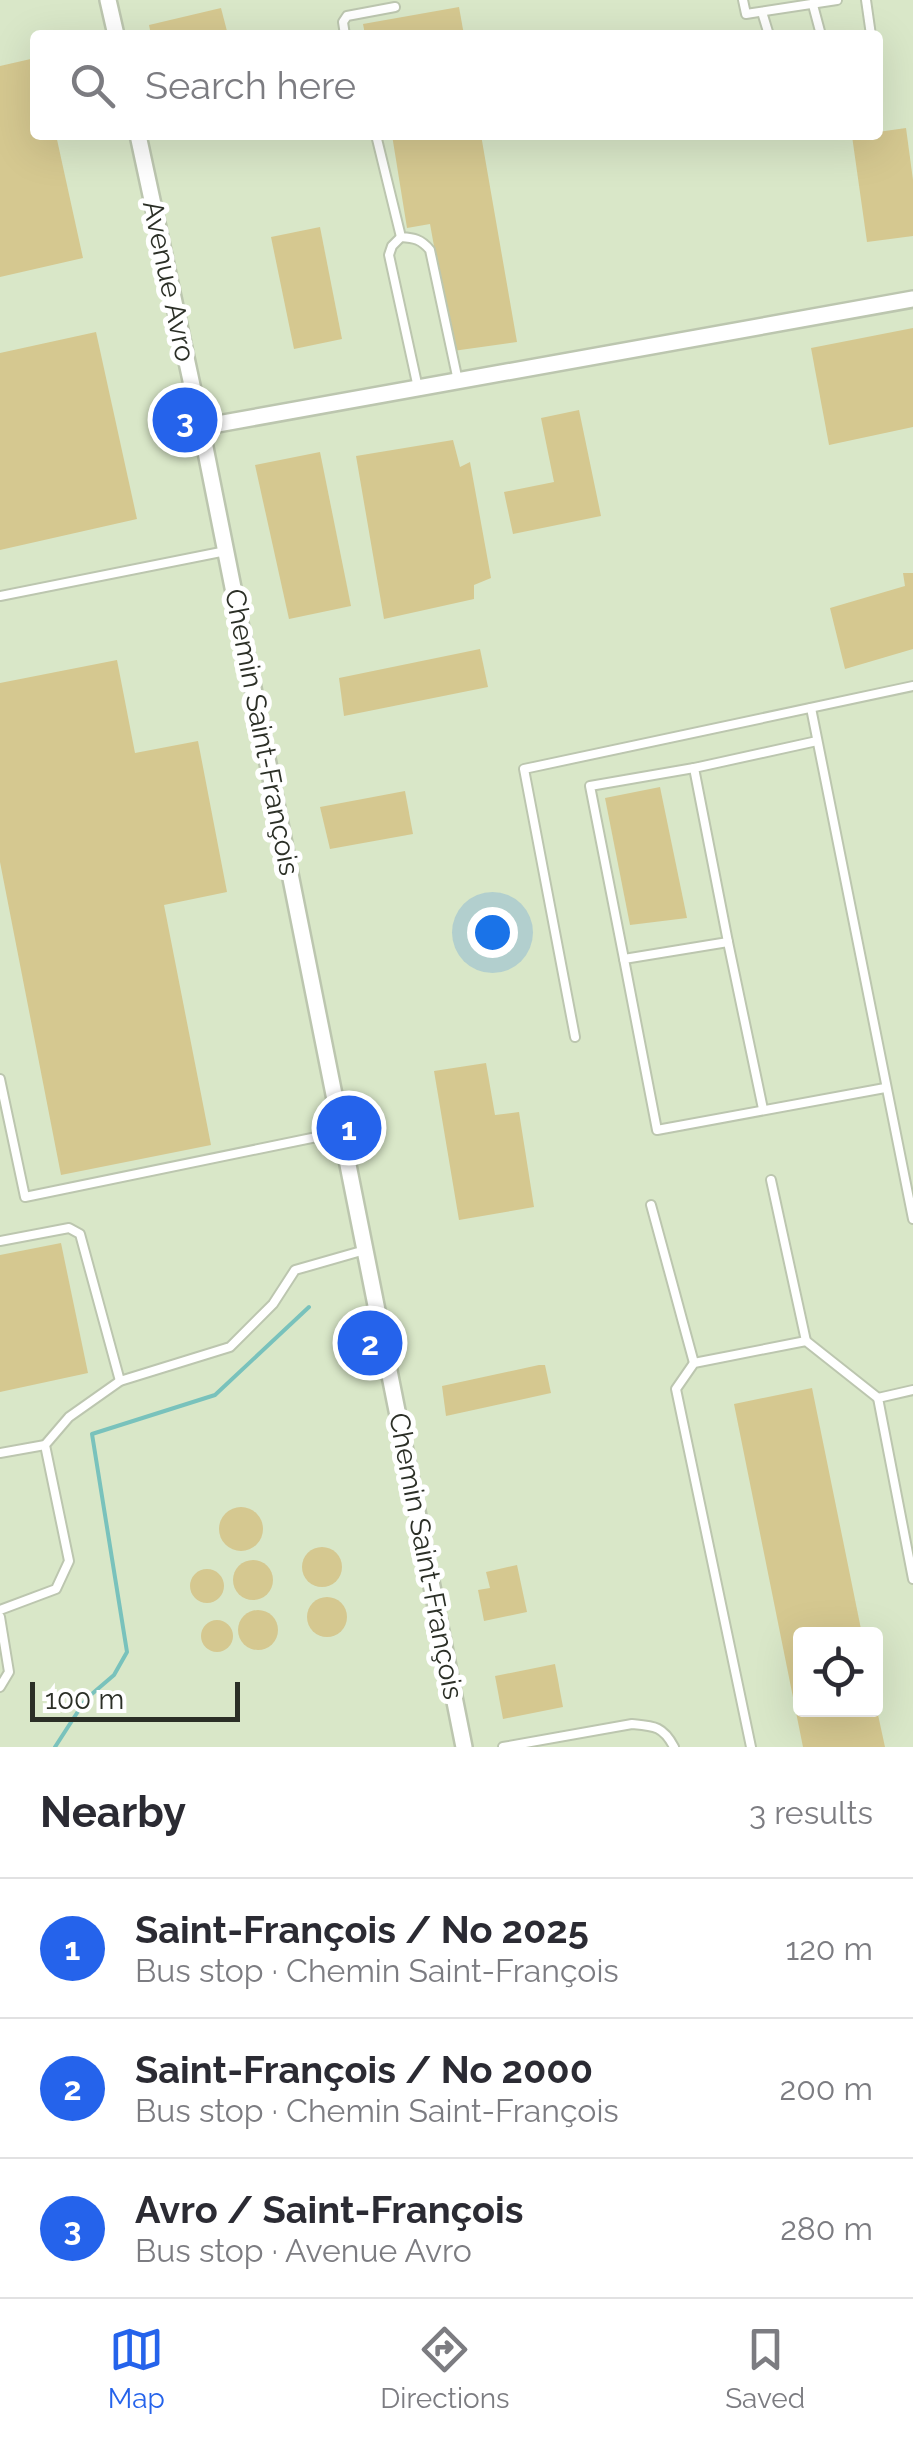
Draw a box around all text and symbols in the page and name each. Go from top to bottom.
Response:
search box [30,30,883,140]
icon: search [65,58,120,113]
text: Search here [145,63,356,108]
street label: Avenue Avro [136,198,202,364]
pin: 3 [152,382,218,458]
street label: Chemin Saint-François [218,586,306,878]
your location [467,907,518,958]
pin: 1 [316,1090,382,1166]
pin: 2 [338,1306,402,1380]
street label: Chemin Saint-François [382,1410,470,1702]
map controls [793,1627,883,1717]
button: locate [793,1627,883,1717]
scale bar [30,1677,240,1722]
text: 100 m [45,1683,124,1716]
text: Nearby [40,1788,186,1837]
text: 3 results [749,1794,873,1831]
text: Saint-François / No 2025 [135,1907,589,1952]
text: 1 [65,1930,80,1967]
text: 120 m [785,1930,873,1967]
text: Bus stop · Chemin Saint-François [135,1952,619,1989]
text: Saint-François / No 2000 [135,2047,593,2092]
text: 2 [63,2070,82,2107]
text: 200 m [780,2070,873,2107]
text: Bus stop · Chemin Saint-François [135,2092,619,2129]
text: Avro / Saint-François [135,2187,523,2232]
text: 3 [64,2210,81,2247]
text: 280 m [780,2210,873,2247]
text: Bus stop · Avenue Avro [135,2232,472,2269]
tab: Map [108,2322,165,2415]
tab: Directions [380,2322,510,2415]
tab: Saved [725,2322,805,2415]

